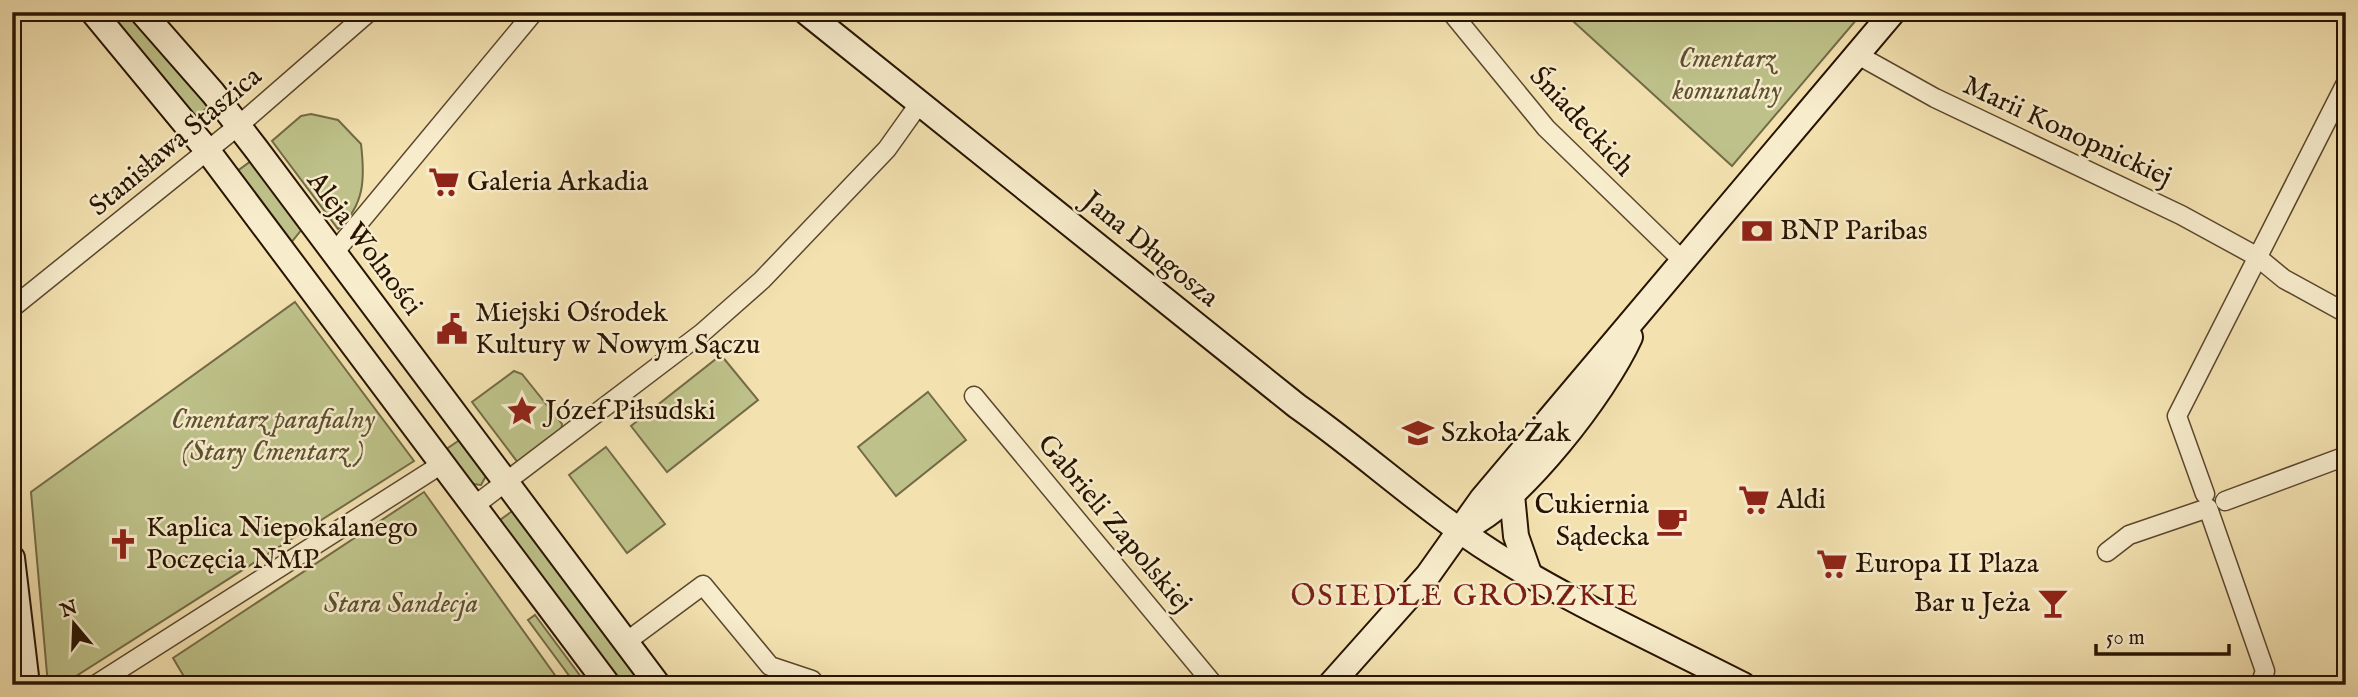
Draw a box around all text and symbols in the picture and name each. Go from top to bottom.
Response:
park label: Cmentarz komunalny [1672,42,1782,109]
street label: Stanisława Staszica [83,59,270,224]
street label: Śniadeckich [1521,60,1641,184]
street label: Marii Konopnickiej [1957,68,2177,196]
street label: Aleja Wolności [298,164,430,323]
supermarket icon: Galeria Arkadia [427,165,461,199]
place label: Galeria Arkadia [467,165,649,200]
street label: Jana Długosza [1072,182,1226,316]
bank icon: BNP Paribas [1740,214,1774,248]
place label: BNP Paribas [1780,214,1928,249]
place label: Miejski Ośrodek Kultury w Nowym Sączu [475,296,760,363]
public building icon: Miejski Ośrodek Kultury w Nowym Sączu [435,312,469,346]
place icon: Józef Piłsudski [505,394,539,428]
place label: Józef Piłsudski [542,394,716,429]
park label: Cmentarz parafialny (Stary Cmentarz) [171,403,375,470]
school or university icon: Szkoła Żak [1401,416,1435,450]
place label: Szkoła Żak [1441,416,1572,451]
street label: Gabrieli Zapolskiej [1029,428,1199,620]
supermarket icon: Aldi [1737,483,1771,517]
place label: Aldi [1776,483,1826,518]
place label: Cukiernia Sądecka [1534,488,1650,555]
cafe icon: Cukiernia Sądecka [1655,504,1689,538]
place label: Kaplica Niepokalanego Poczęcia NMP [146,511,418,578]
church icon: Kaplica Niepokalanego Poczęcia NMP [106,527,140,561]
supermarket icon: Europa II Plaza [1815,547,1849,581]
place label: Europa II Plaza [1855,547,2040,582]
district label: OSIEDLE GRODZKIE [1290,578,1640,616]
place label: Bar u Jeża [1914,586,2031,621]
bar icon: Bar u Jeża [2036,586,2070,620]
park label: Stara Sandecja [324,587,478,622]
north arrow [38,588,108,658]
text: N [56,596,81,624]
scale bar [2096,613,2228,657]
text: 50 m [2106,625,2145,652]

